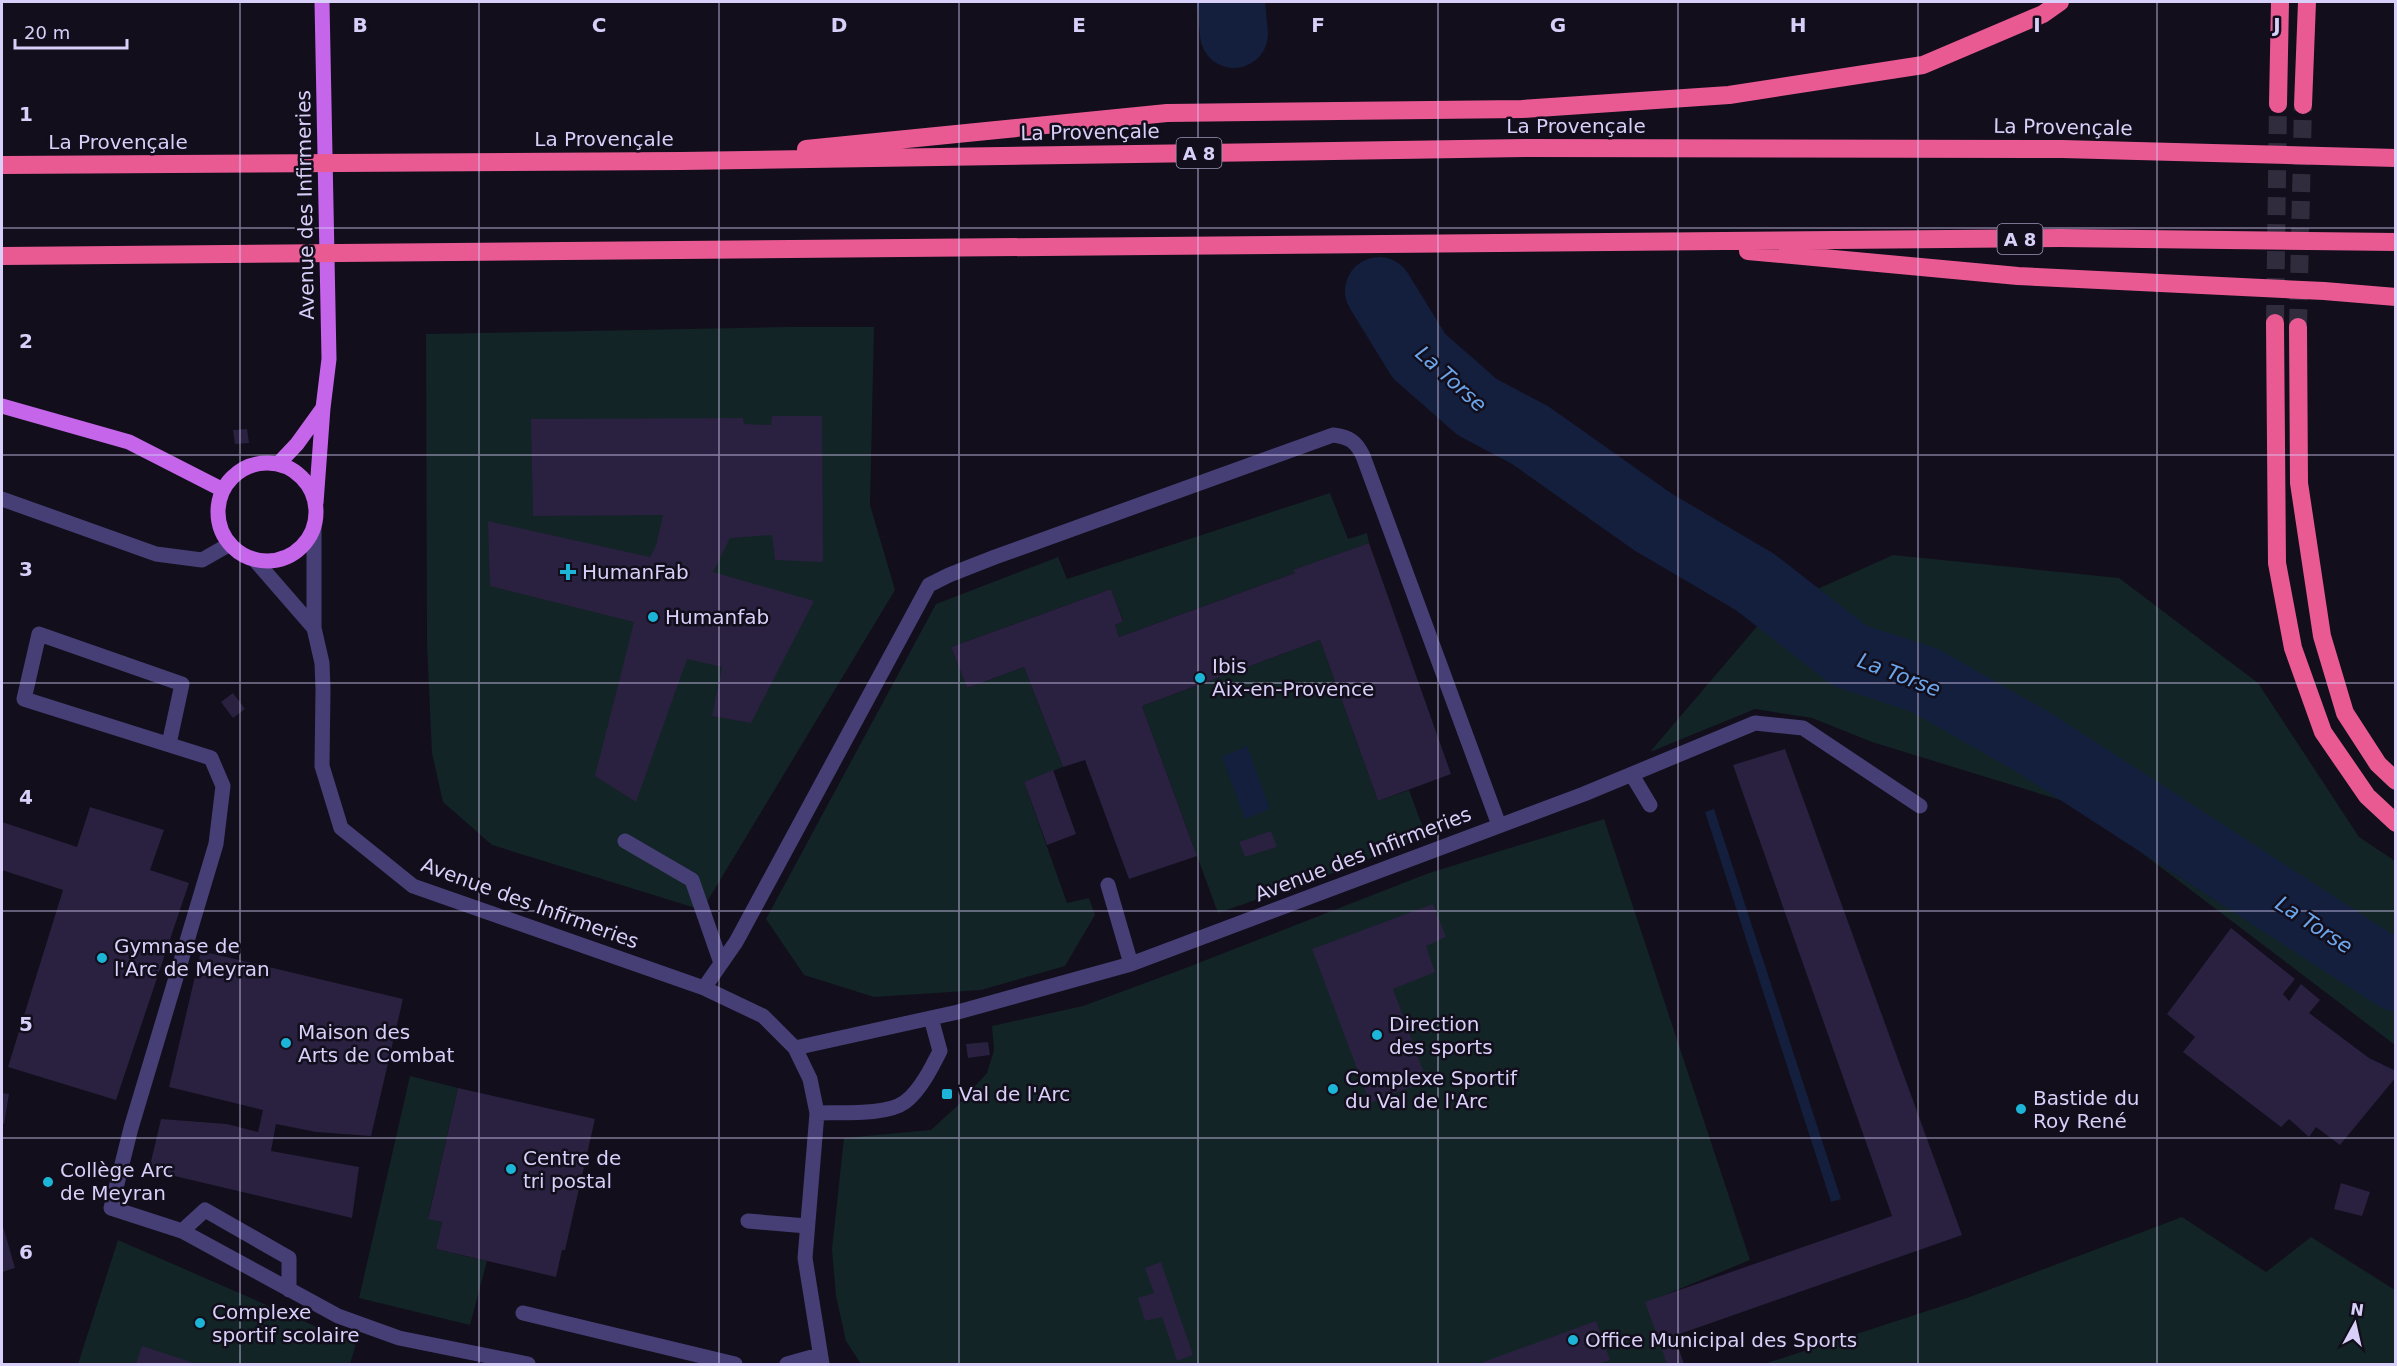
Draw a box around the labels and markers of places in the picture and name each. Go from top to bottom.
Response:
place label: HumanFab [582,560,689,584]
marker: HumanFab [559,563,577,581]
place label: Humanfab [665,605,769,629]
marker: Humanfab [646,610,660,624]
place label: Ibis Aix-en-Provence [1212,654,1374,701]
marker: Ibis Aix-en-Provence [1193,671,1207,685]
place label: Gymnase de l'Arc de Meyran [114,934,270,981]
marker: Gymnase de l'Arc de Meyran [95,951,109,965]
place label: Direction des sports [1389,1012,1493,1059]
place label: Maison des Arts de Combat [298,1020,455,1067]
marker: Direction des sports [1370,1028,1384,1042]
marker: Maison des Arts de Combat [279,1036,293,1050]
place label: Complexe Sportif du Val de l'Arc [1345,1066,1518,1113]
place label: Val de l'Arc [959,1082,1070,1106]
marker: Complexe Sportif du Val de l'Arc [1326,1082,1340,1096]
place label: Bastide du Roy René [2033,1086,2140,1133]
marker: Val de l'Arc [940,1087,954,1101]
marker: Bastide du Roy René [2014,1102,2028,1116]
place label: Centre de tri postal [523,1146,621,1193]
place label: Collège Arc de Meyran [60,1158,173,1205]
marker: Centre de tri postal [504,1162,518,1176]
marker: Collège Arc de Meyran [41,1175,55,1189]
place label: Complexe sportif scolaire [212,1300,359,1347]
marker: Complexe sportif scolaire [193,1316,207,1330]
place label: Office Municipal des Sports [1585,1328,1857,1352]
marker: Office Municipal des Sports [1566,1333,1580,1347]

